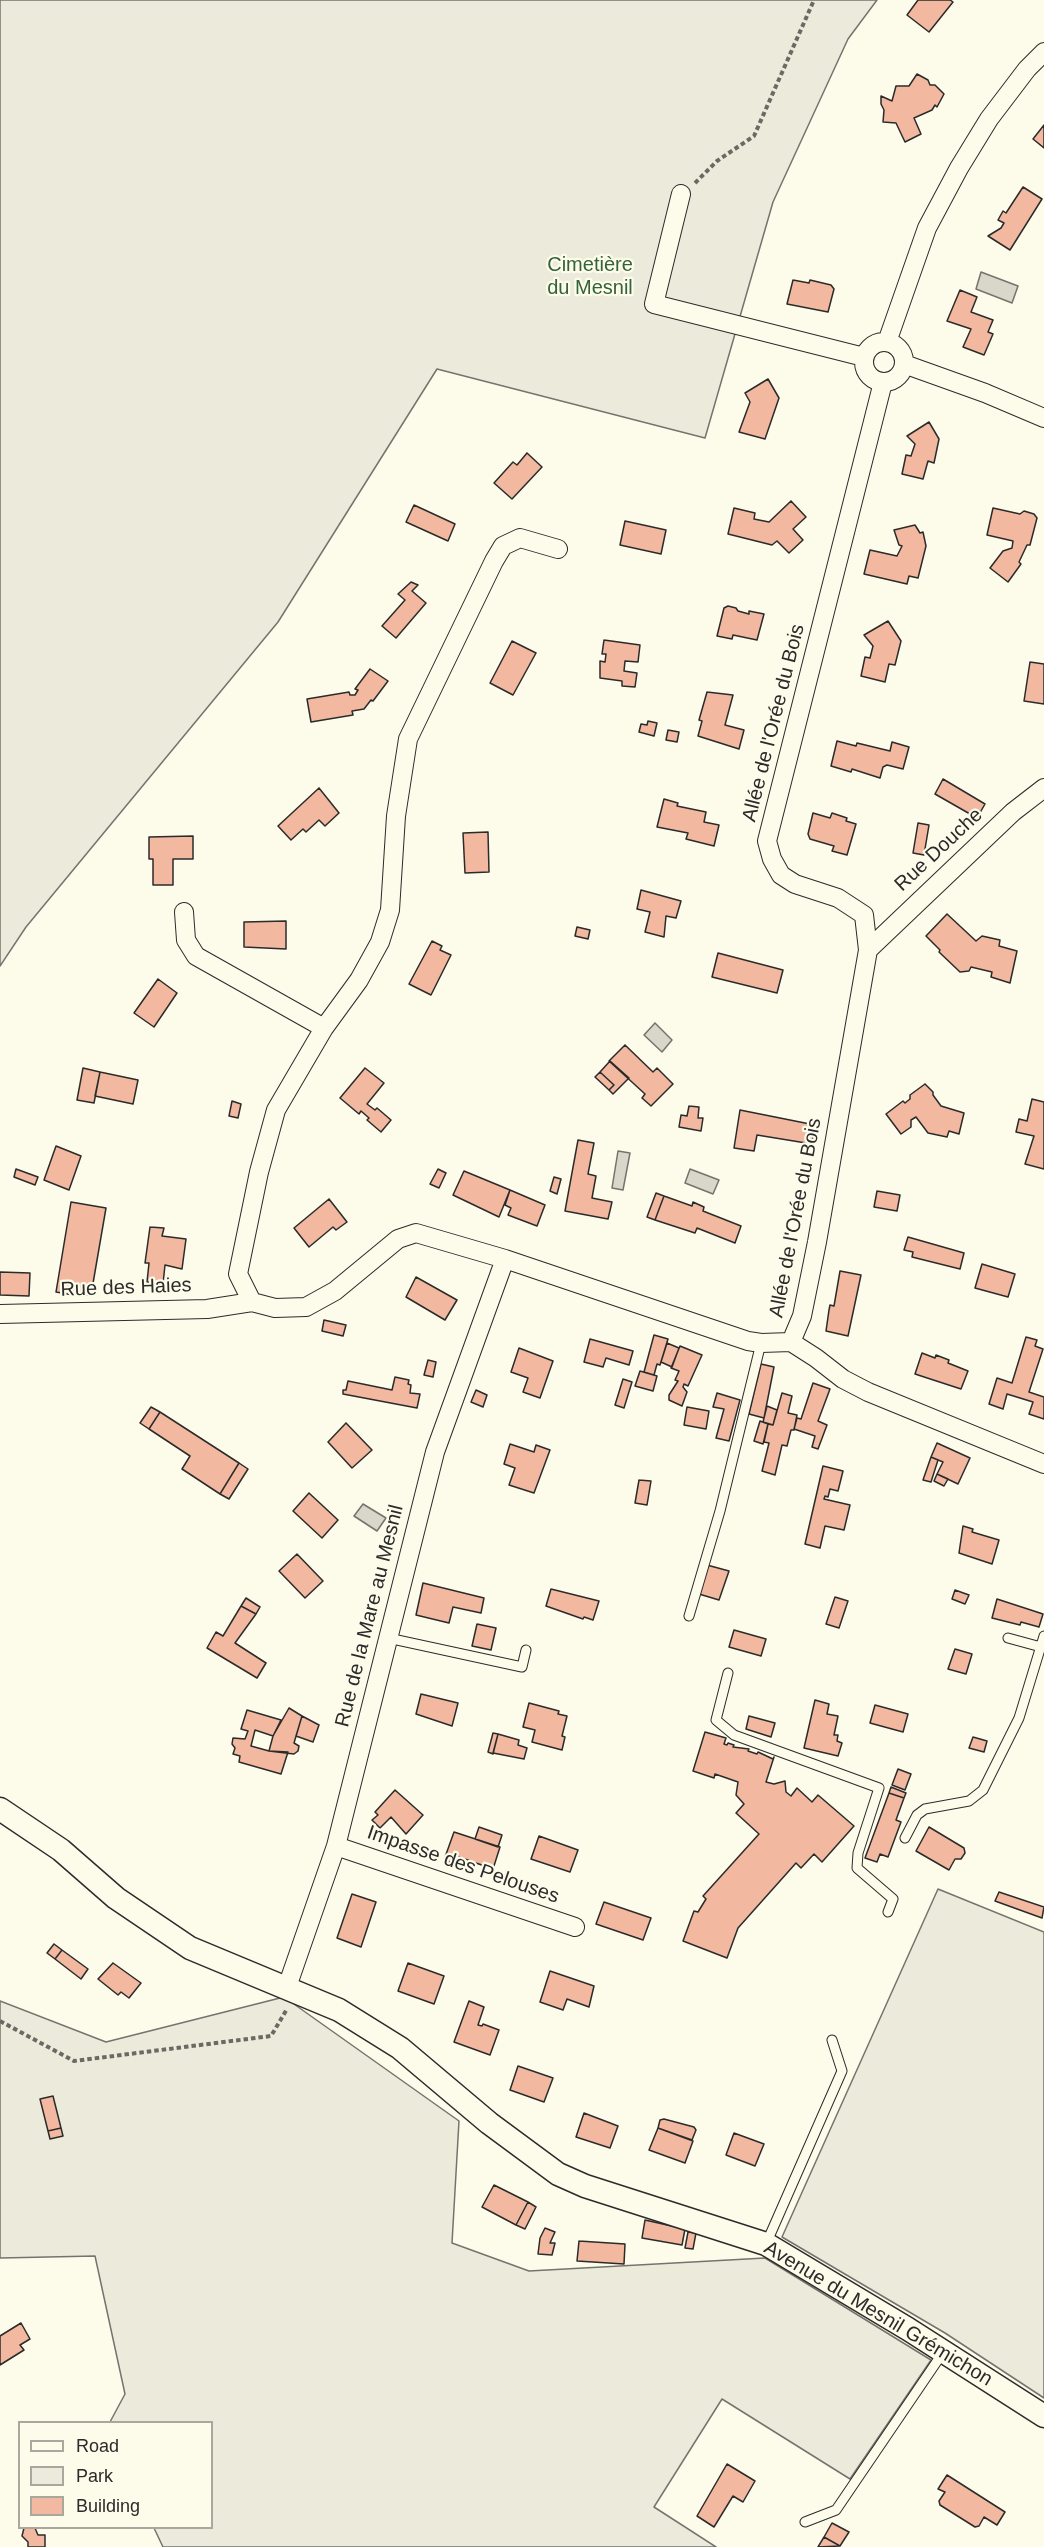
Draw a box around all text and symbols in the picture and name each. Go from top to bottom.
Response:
park label: Cimetière du Mesnil [547,253,633,300]
street label: Allée de l'Orée du Bois [738,622,810,824]
street label: Rue Douche [890,803,988,897]
street label: Allée de l'Orée du Bois [765,1116,827,1320]
street label: Rue des Haies [60,1274,192,1302]
street label: Rue de la Mare au Mesnil [331,1503,409,1729]
street label: Impasse des Pelouses [364,1821,562,1909]
street label: Avenue du Mesnil Grémichon [760,2236,996,2392]
legend [18,2421,213,2529]
text: Road [76,2436,119,2456]
text: Park [76,2466,113,2486]
text: Building [76,2496,140,2516]

